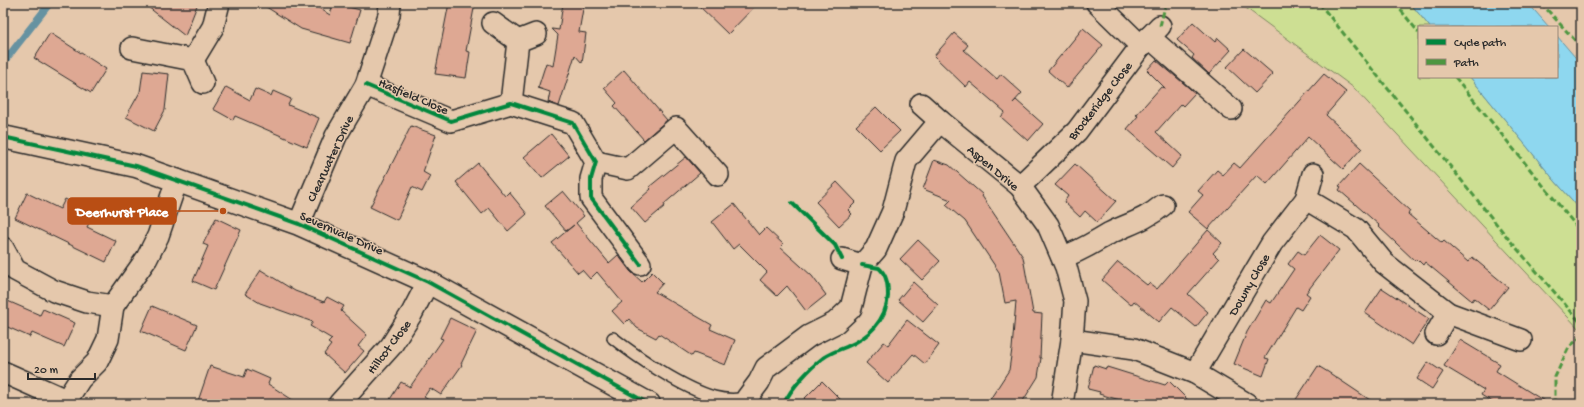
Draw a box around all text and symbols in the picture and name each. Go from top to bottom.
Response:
legend [1418,26,1558,78]
text: Cycle path [1454,37,1507,51]
text: Path [1453,57,1479,71]
street label: Brockeridge Close [1065,59,1136,144]
street label: Hasfield Close [376,76,451,119]
street label: Clearwater Drive [305,113,358,205]
street label: Aspen Drive [963,143,1022,195]
callout: Deerhurst Place [68,198,176,224]
text: Deerhurst Place [74,205,169,222]
street label: Severnvale Drive [297,209,385,260]
street label: Downy Close [1226,251,1274,320]
street label: Hillcot Close [365,317,415,377]
scale bar [28,355,95,381]
text: 20 m [34,364,59,378]

